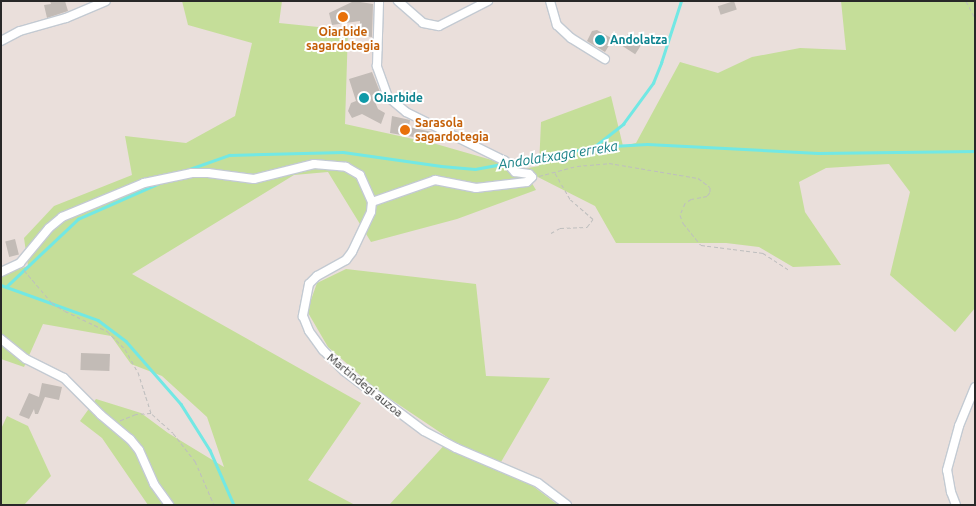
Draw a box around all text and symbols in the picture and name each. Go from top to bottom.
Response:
marker: Oiarbide sagardotegia [337,11,349,23]
place label: Oiarbide sagardotegia [306,25,380,53]
place label: Andolatza [610,33,668,47]
marker: Andolatza [594,34,606,46]
place label: Oiarbide [374,91,423,105]
marker: Oiarbide [358,92,370,104]
place label: Sarasola sagardotegia [415,116,489,144]
marker: Sarasola sagardotegia [399,124,411,136]
water label: Andolatxaga erreka [497,137,619,173]
street label: Martindegi auzoa [324,350,406,420]

